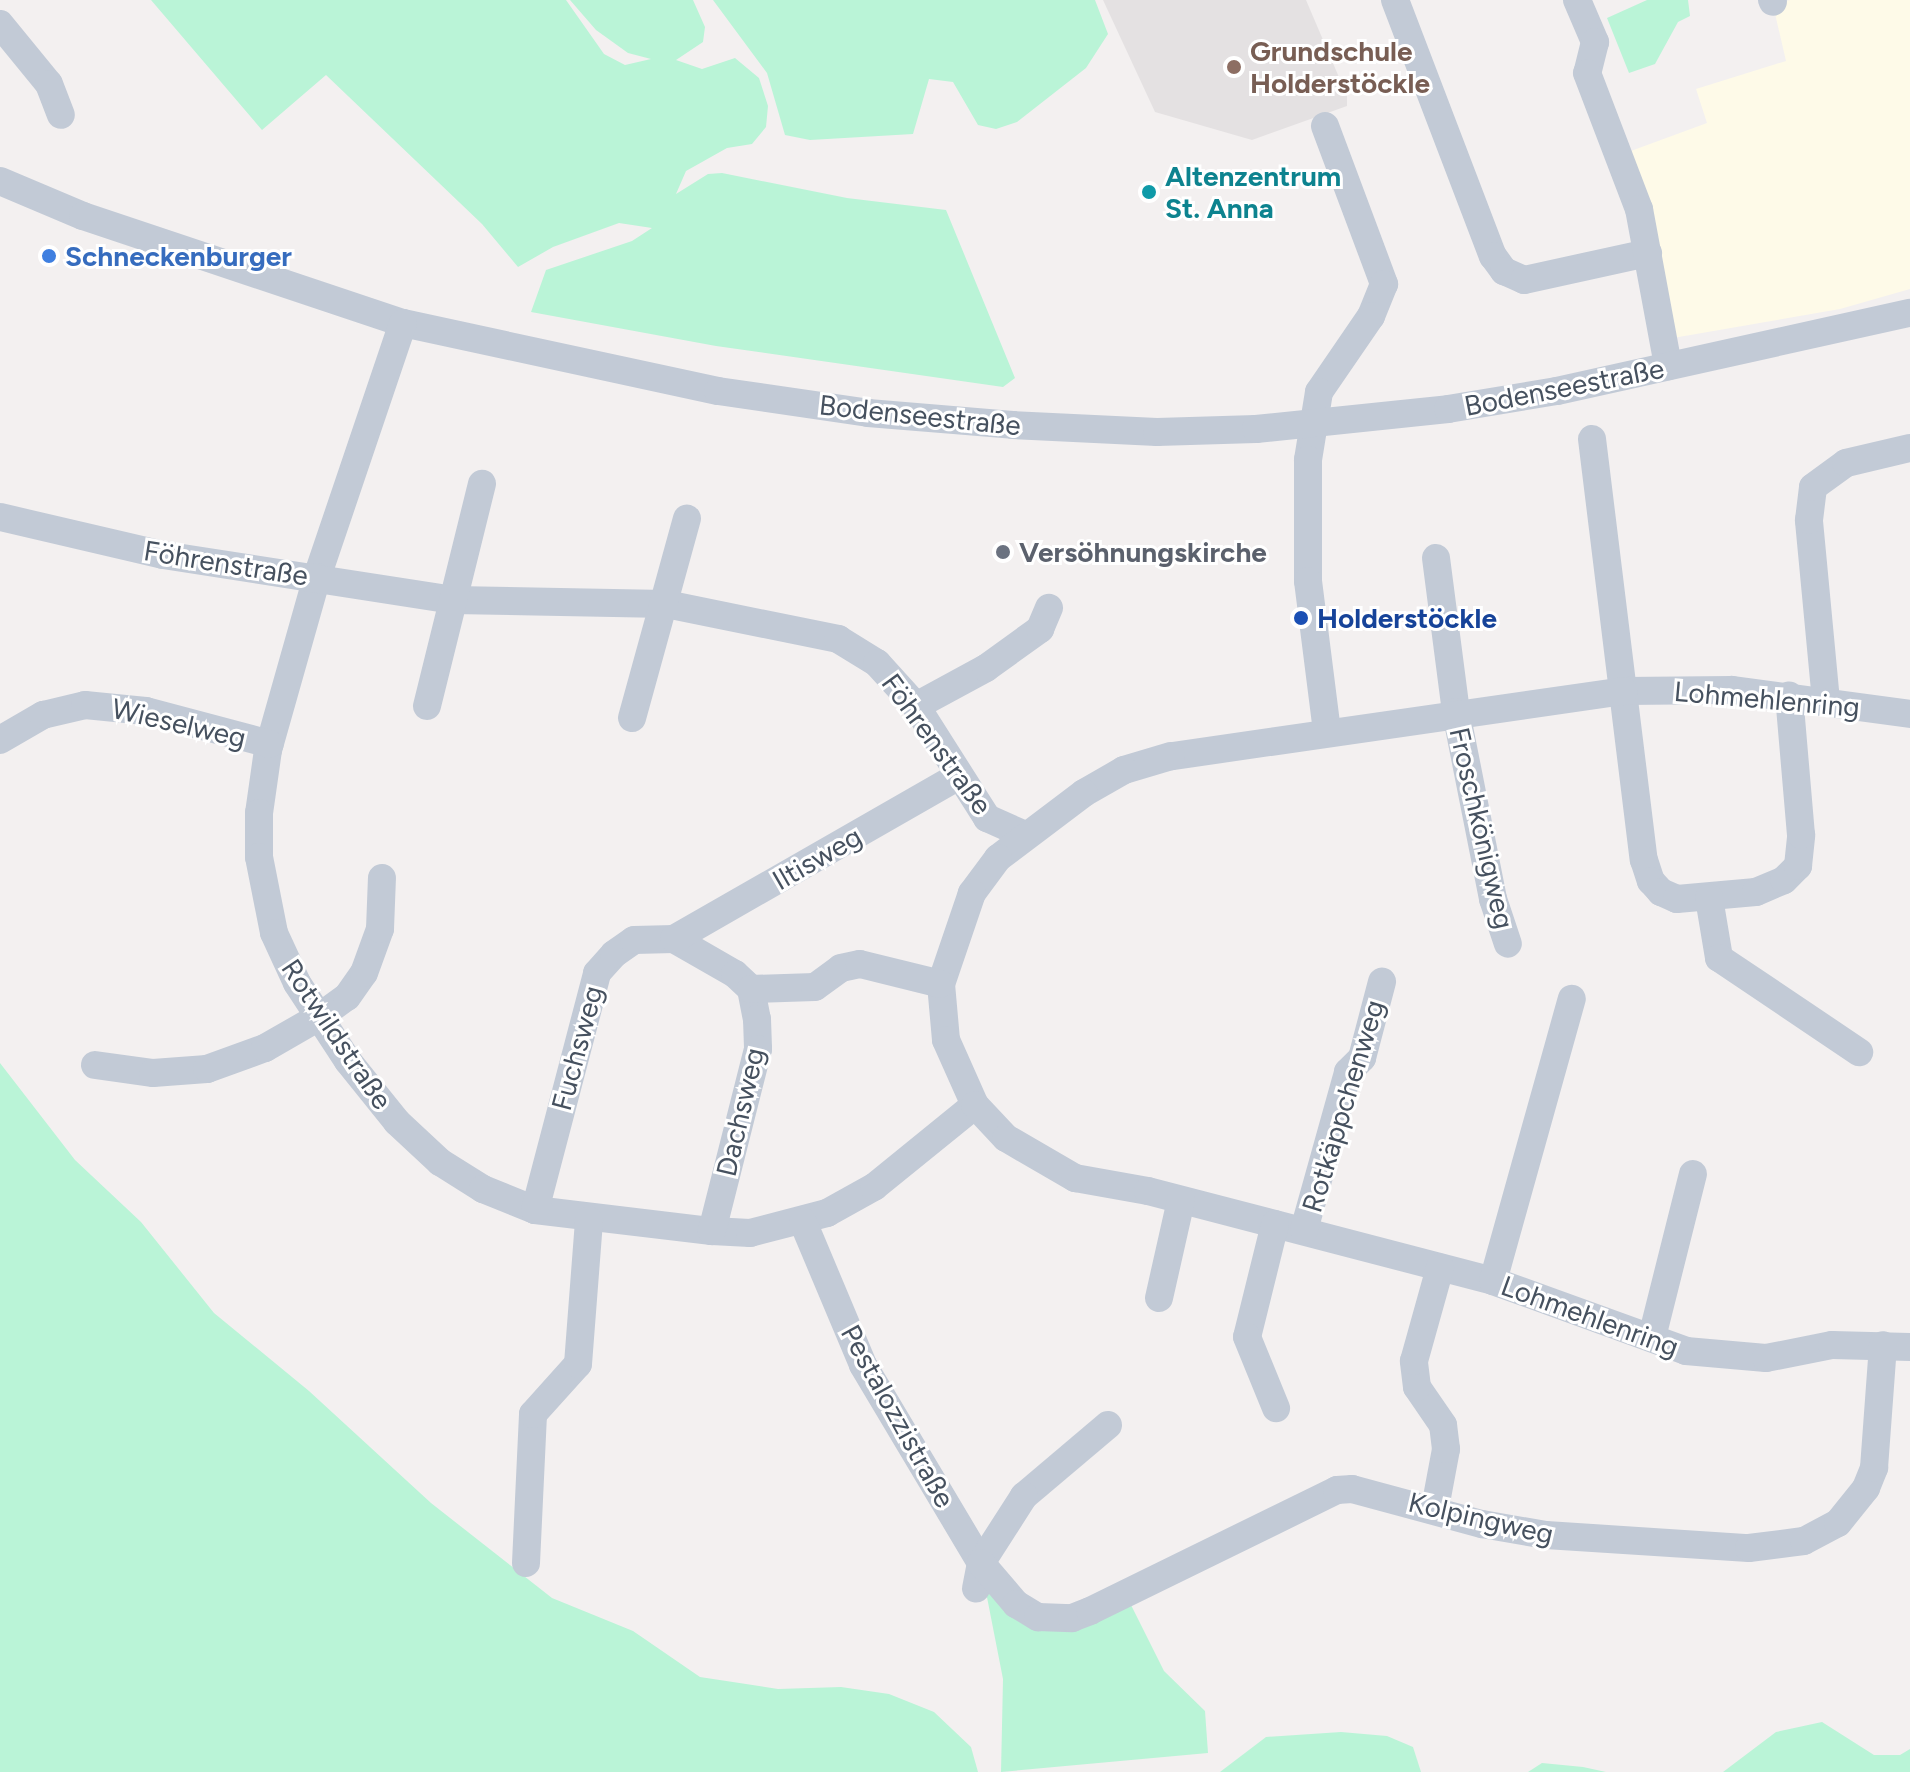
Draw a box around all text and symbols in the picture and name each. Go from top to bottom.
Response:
place label: Grundschule Holderstöckle [1250,34,1430,100]
marker: Grundschule Holderstöckle [1225,58,1243,76]
place label: Altenzentrum St. Anna [1165,159,1341,225]
marker: Altenzentrum St. Anna [1140,183,1158,201]
place label: Schneckenburger [65,239,292,273]
marker: Schneckenburger [40,247,58,265]
street label: Bodenseestraße [1461,351,1667,423]
street label: Bodenseestraße [817,388,1023,442]
street label: Föhrenstraße [142,533,310,593]
place label: Versöhnungskirche [1019,535,1267,569]
marker: Versöhnungskirche [994,543,1012,561]
place label: Holderstöckle [1317,601,1497,635]
marker: Holderstöckle [1292,609,1310,627]
street label: Föhrenstraße [875,667,999,821]
street label: Lohmehlenring [1673,674,1861,724]
street label: Wieselweg [109,691,249,755]
street label: Froschkönigweg [1442,724,1522,932]
street label: Iltisweg [767,819,867,897]
street label: Rotwildstraße [274,953,400,1115]
street label: Fuchsweg [544,982,610,1114]
street label: Rotkäppchenweg [1295,996,1391,1216]
street label: Dachsweg [709,1045,771,1179]
street label: Lohmehlenring [1497,1268,1683,1364]
street label: Pestalozzistraße [834,1319,962,1513]
street label: Kolpingweg [1405,1485,1557,1551]

